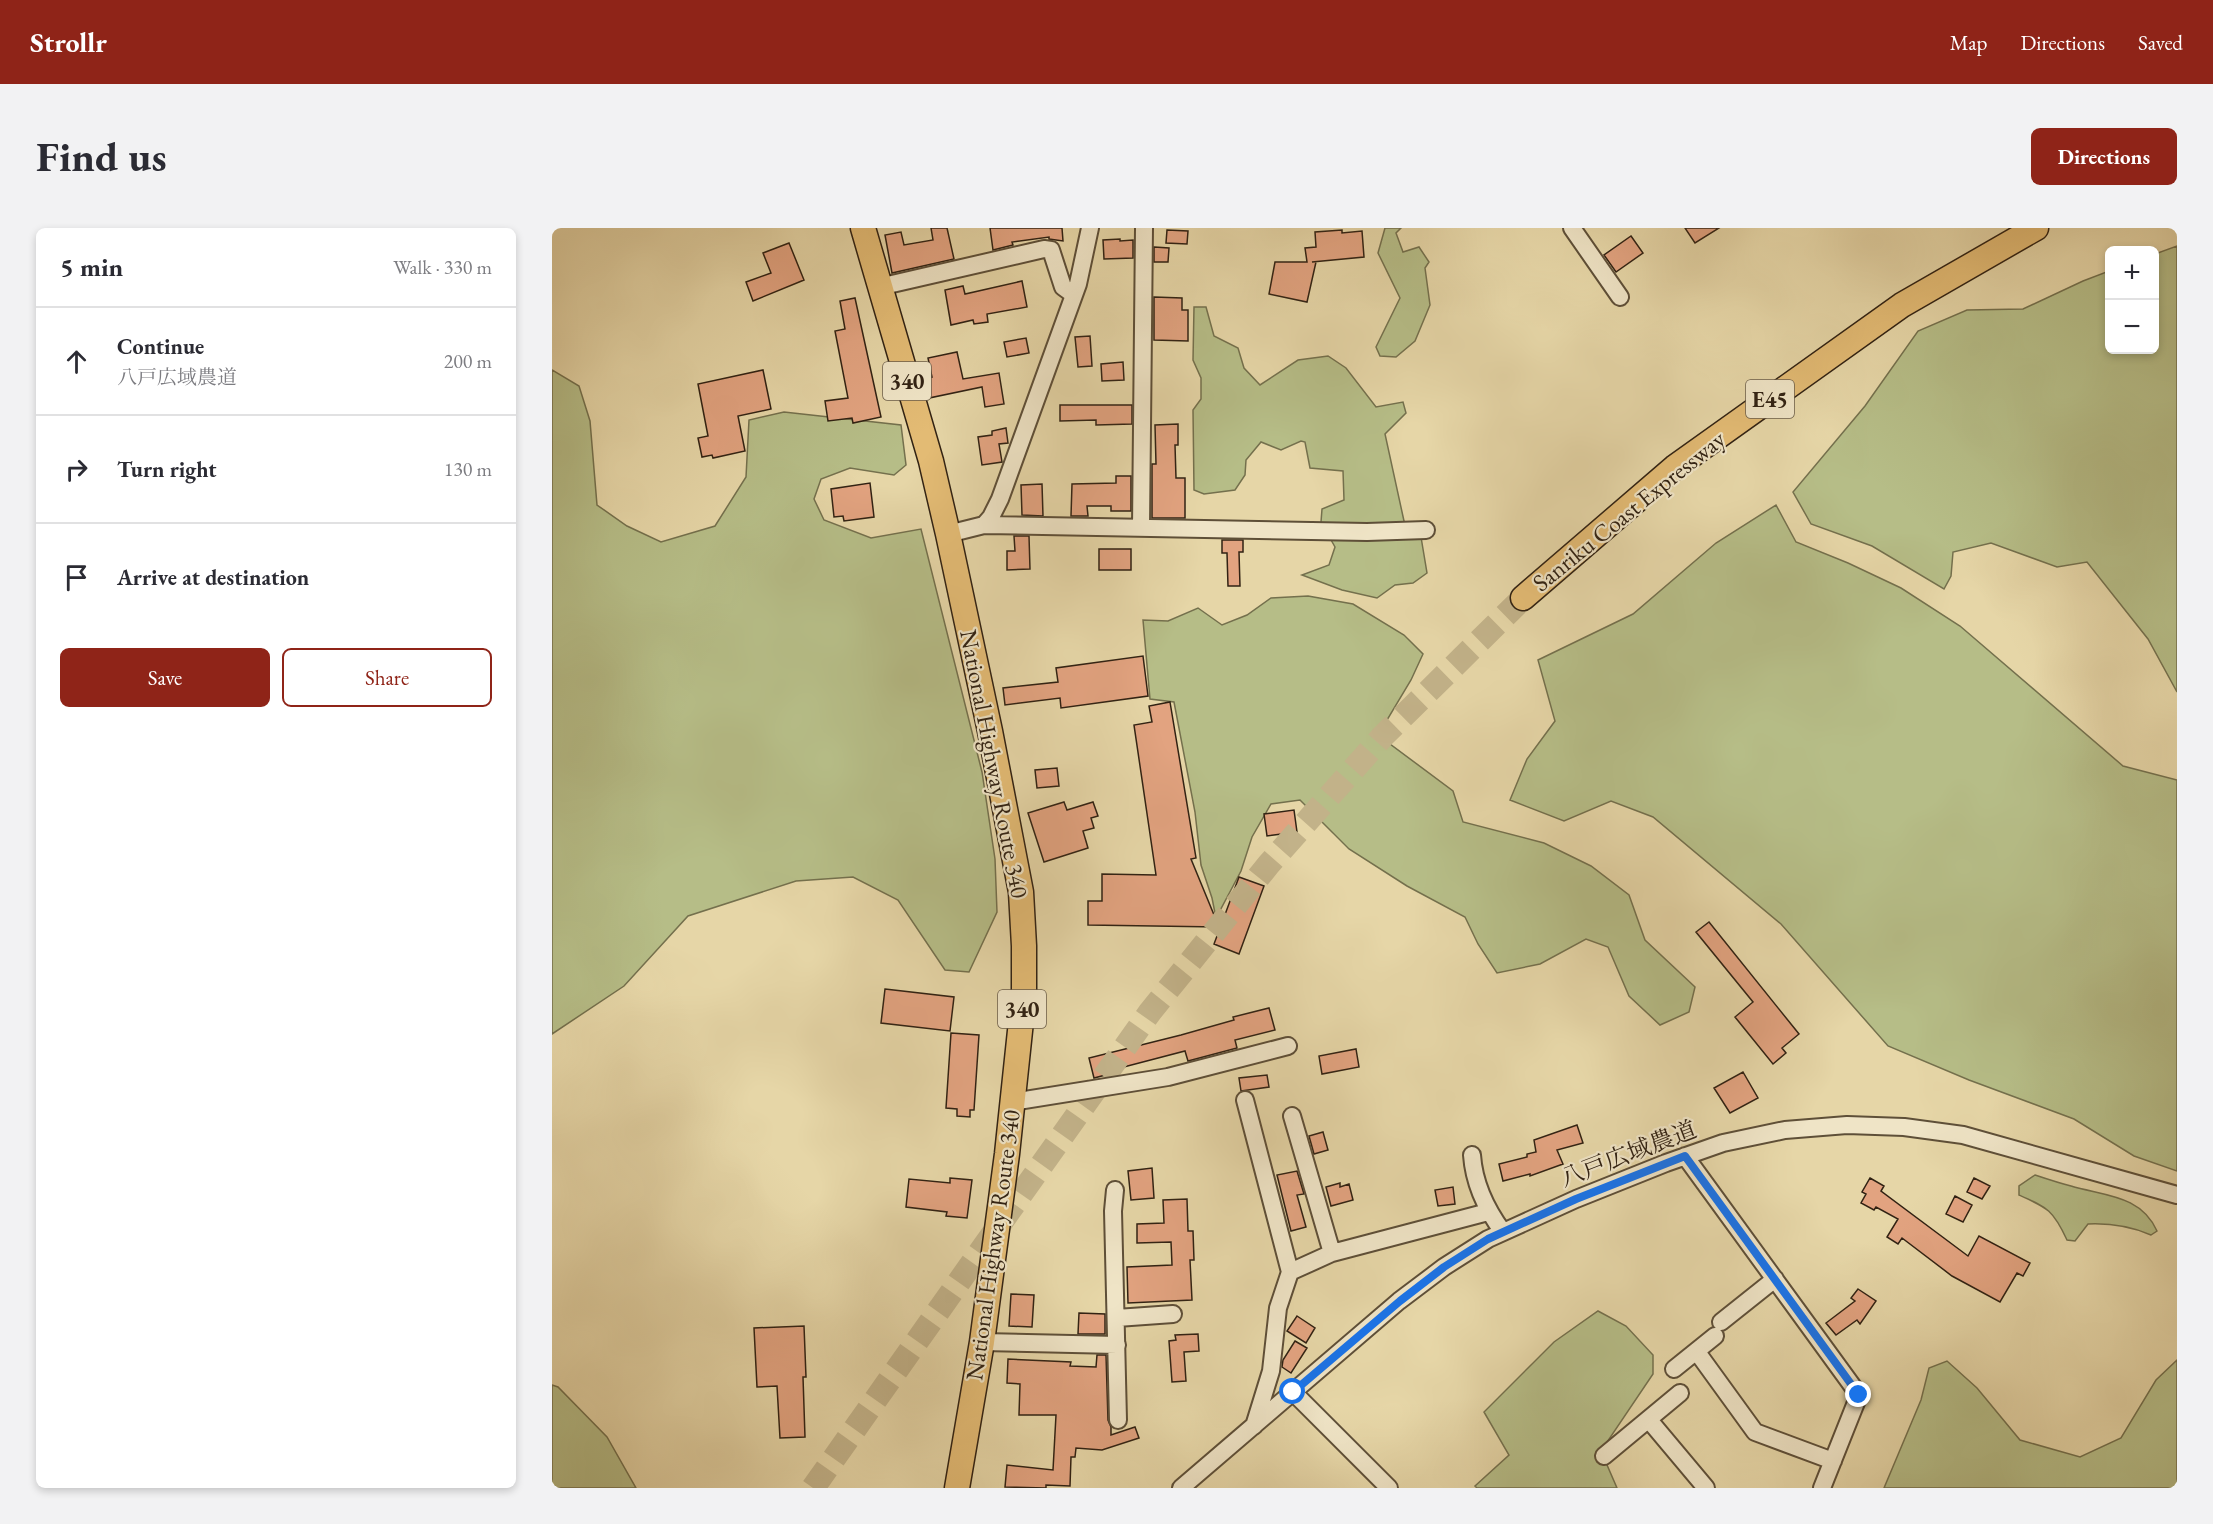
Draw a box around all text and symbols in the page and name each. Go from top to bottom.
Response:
text: Strollr [30,24,107,60]
text: Map [1950,29,1987,56]
text: Directions [2020,29,2105,56]
text: Saved [2138,29,2183,56]
button: Directions [2031,128,2177,185]
text: Find us [36,129,167,184]
map controls [2105,246,2159,354]
button: + [2105,246,2159,300]
text: 5 min [60,250,123,284]
text: Walk · 330 m [393,254,492,280]
button: − [2105,300,2159,354]
text: Continue [117,332,204,361]
icon: ahead [60,345,93,378]
text: 200 m [444,348,492,374]
road number: 340 [883,362,931,400]
text: 八戸広域農道 [117,364,237,390]
road number: E45 [1746,380,1794,418]
street label: Sanriku Coast Expressway [1526,423,1732,598]
icon: right [60,453,93,486]
text: Turn right [117,455,216,484]
text: 130 m [444,456,492,482]
icon: arrive [60,561,93,594]
text: Arrive at destination [117,563,309,592]
street label: National Highway Route 340 [953,627,1036,901]
button: Save [60,648,270,707]
button: Share [282,648,492,707]
road number: 340 [998,990,1046,1028]
street label: National Highway Route 340 [958,1108,1027,1382]
street label: 八戸広域農道 [1555,1113,1701,1194]
route start [1279,1378,1305,1404]
route end [1845,1381,1871,1407]

